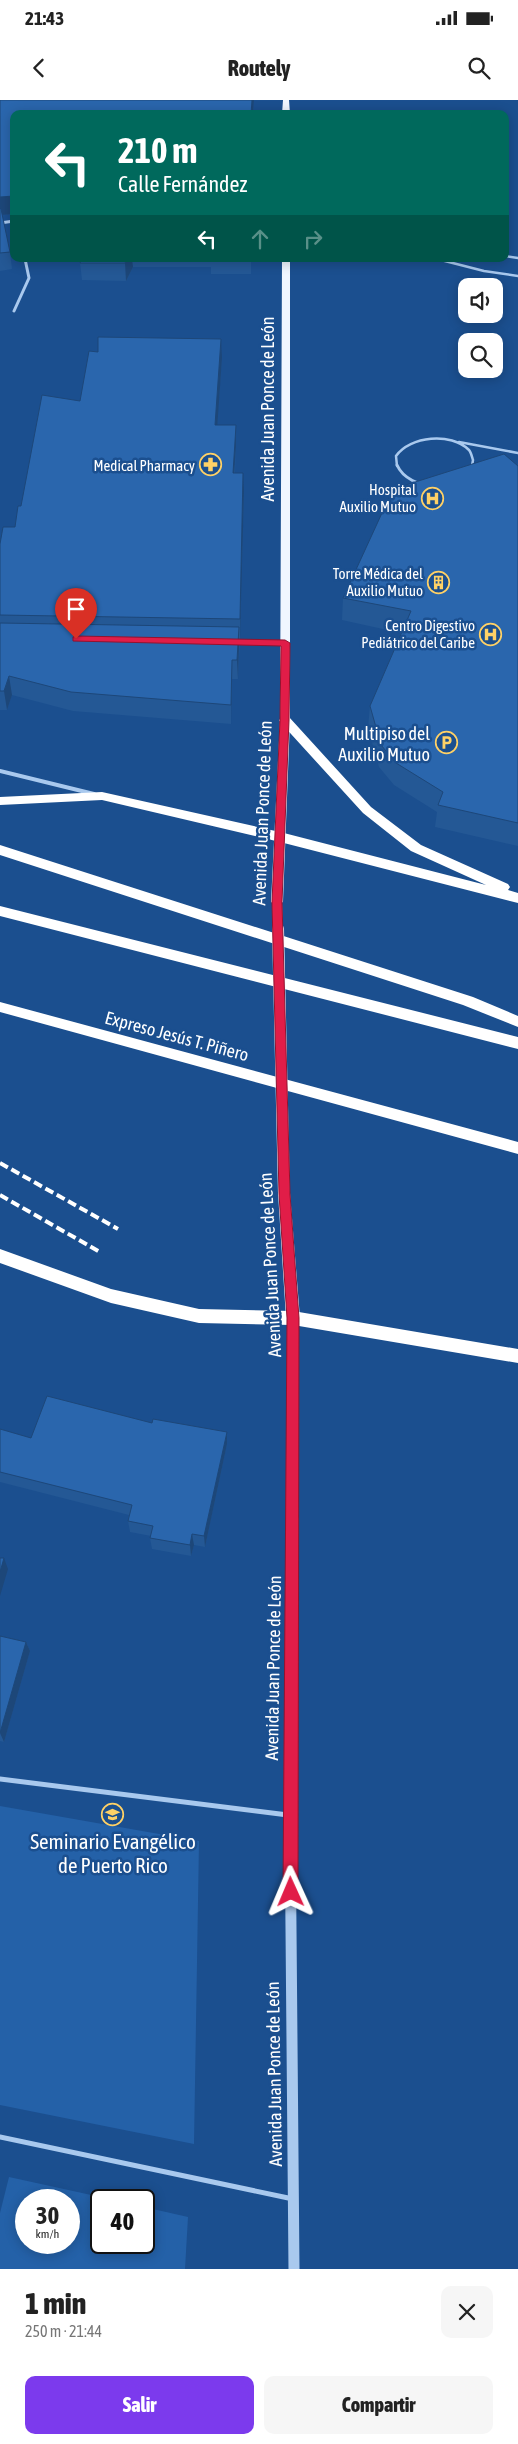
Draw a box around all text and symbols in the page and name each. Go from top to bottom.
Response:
text: 21:43 [25,7,64,29]
icon: back [25,54,53,82]
icon: search [465,54,493,82]
text: Routely [228,55,290,81]
icon: left [35,130,100,195]
text: 210 m [118,130,197,170]
text: Calle Fernández [118,171,247,197]
icon: left [193,225,221,253]
icon: ahead [246,225,274,253]
icon: right [299,225,327,253]
map controls [458,278,503,378]
button: sound [458,278,503,323]
street label: Avenida Juan Ponce de León [257,316,278,502]
button: search [458,333,503,378]
pharmacy icon: Medical Pharmacy [199,453,223,477]
place label: Medical Pharmacy [94,457,195,474]
place label: Hospital Auxilio Mutuo [339,481,416,515]
hospital icon: Hospital Auxilio Mutuo [420,486,444,510]
place label: Torre Médica del Auxilio Mutuo [333,565,423,599]
building icon: Torre Médica del Auxilio Mutuo [427,570,451,594]
pin [55,588,97,639]
icon: arrive [62,595,90,623]
place label: Centro Digestivo Pediátrico del Caribe [361,617,475,651]
hospital icon: Centro Digestivo Pediátrico del Caribe [479,622,503,646]
street label: Avenida Juan Ponce de León [248,720,276,906]
place label: Multipiso del Auxilio Mutuo [338,723,430,765]
parking icon: Multipiso del Auxilio Mutuo [434,731,458,755]
street label: Expreso Jesús T. Piñero [103,1007,251,1065]
street label: Avenida Juan Ponce de León [255,1172,285,1358]
street label: Avenida Juan Ponce de León [261,1575,285,1761]
school or university icon: Seminario Evangélico de Puerto Rico [101,1802,125,1826]
place label: Seminario Evangélico de Puerto Rico [30,1829,196,1877]
position arrow [264,1865,316,1917]
street label: Avenida Juan Ponce de León [262,1981,286,2167]
speed limit sign: 40 [90,2189,155,2254]
text: 30 [36,2201,59,2229]
text: km/h [36,2227,59,2241]
text: 1 min [25,2286,86,2320]
button: close [441,2286,493,2338]
text: 250 m · 21:44 [25,2322,102,2340]
button: Salir [25,2376,254,2434]
button: Compartir [264,2376,493,2434]

